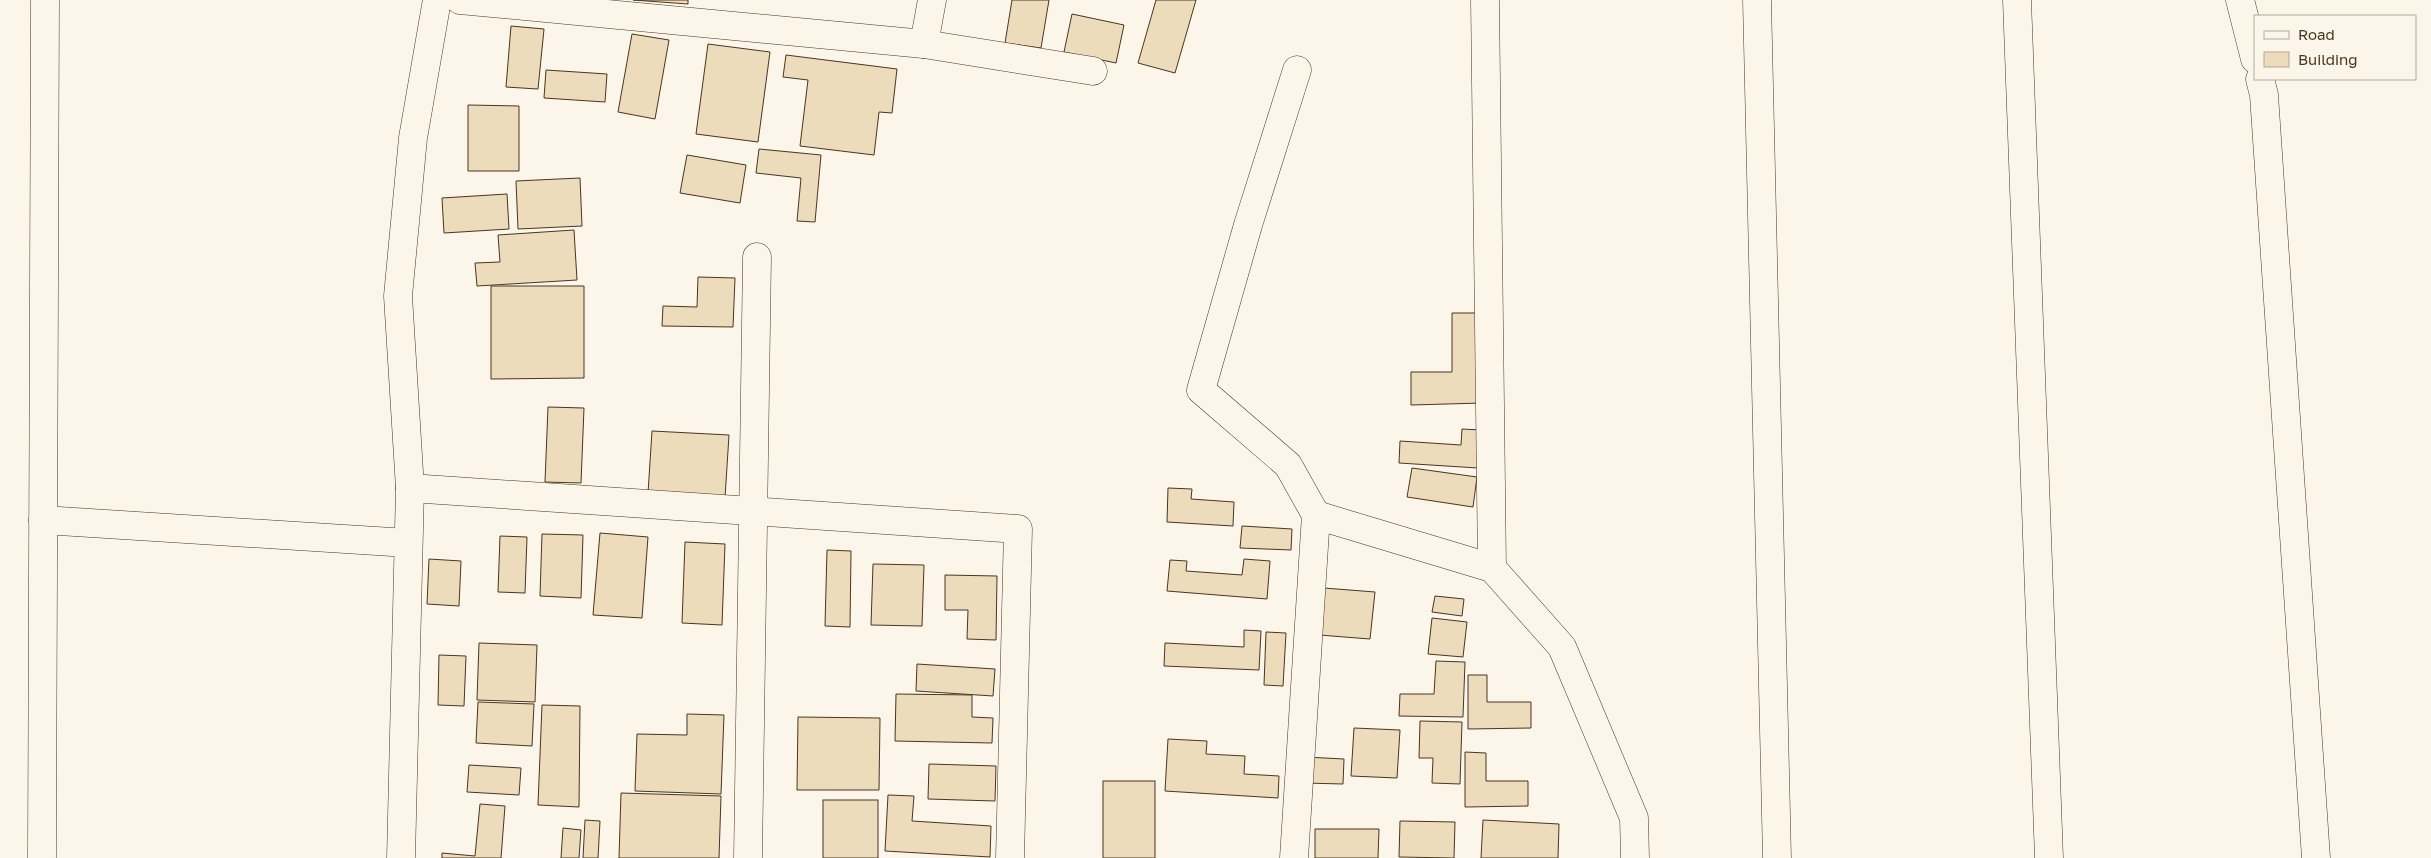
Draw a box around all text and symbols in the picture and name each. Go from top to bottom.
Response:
legend [2254,15,2416,80]
text: Road [2298,25,2335,43]
text: Building [2298,50,2358,68]

